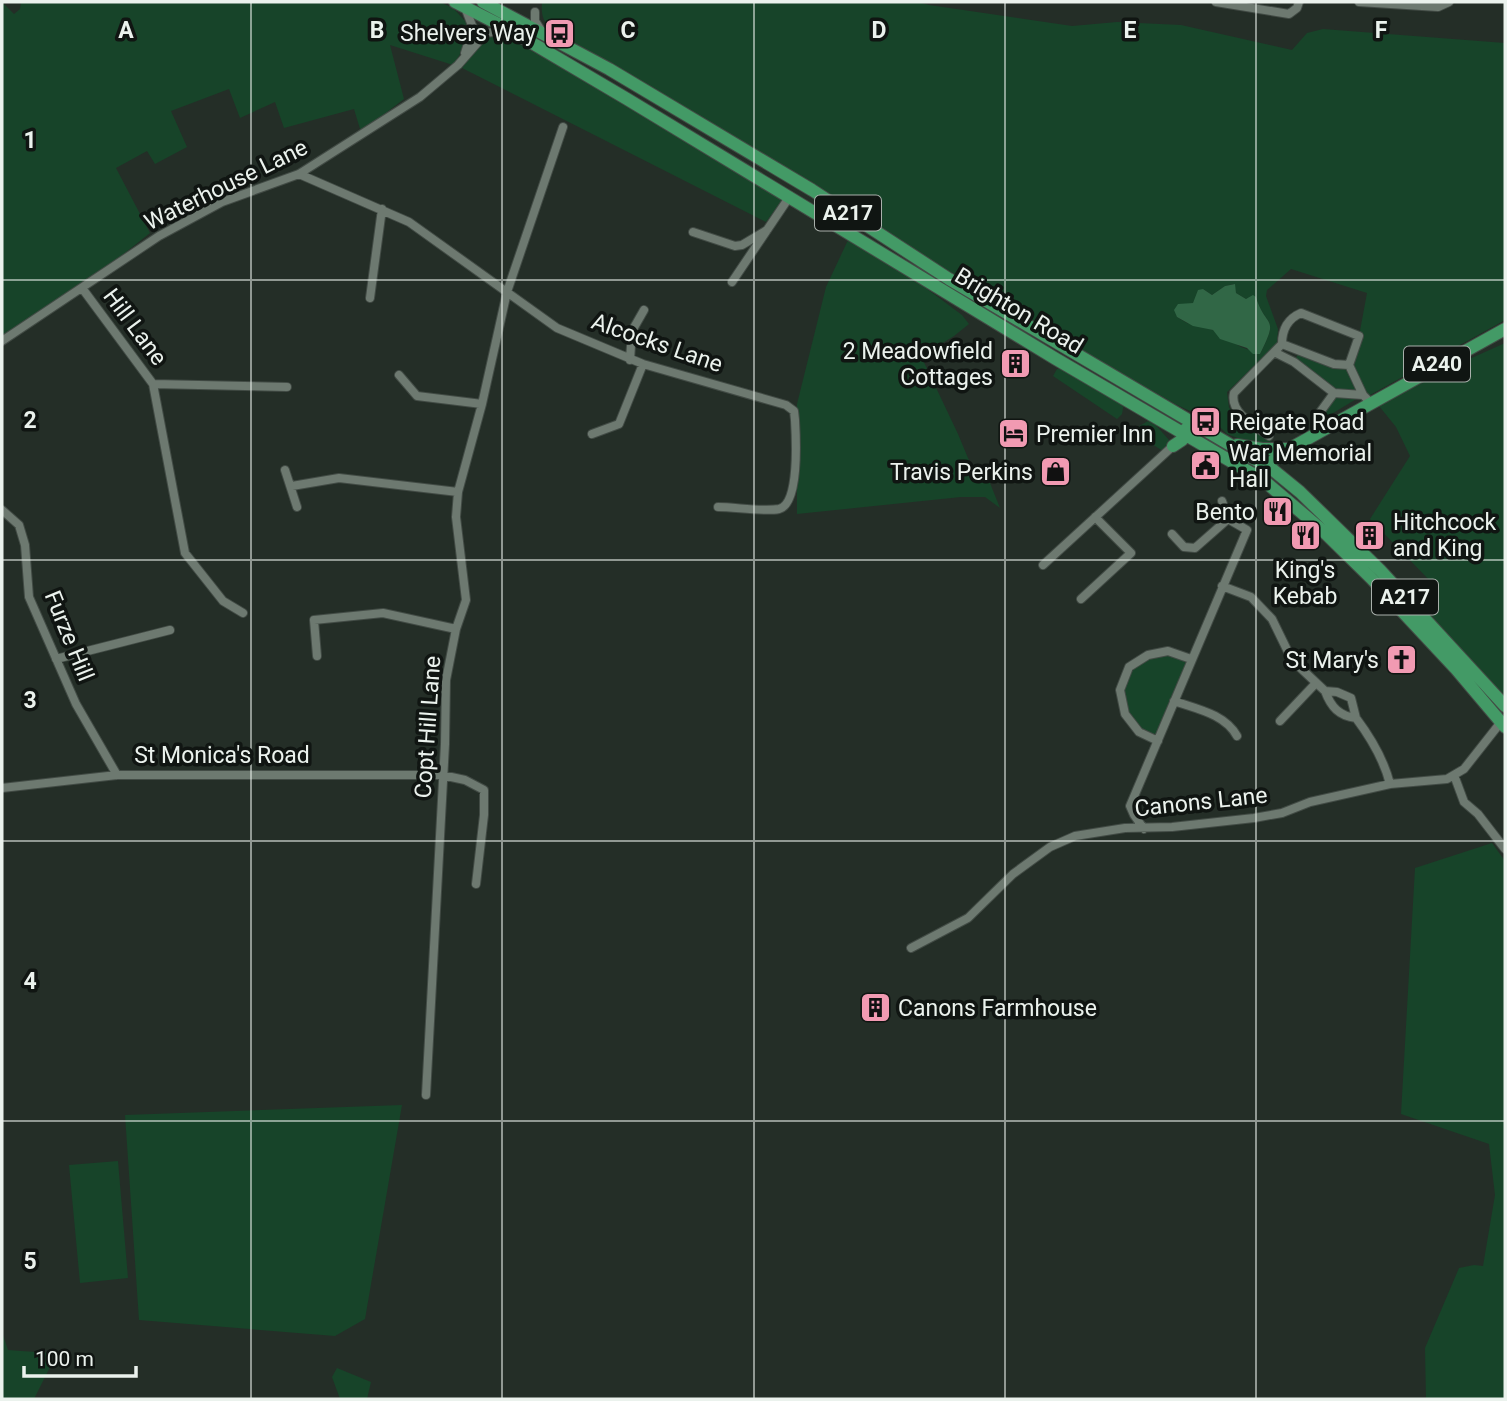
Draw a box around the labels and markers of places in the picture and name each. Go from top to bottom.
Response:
bus stop icon: Shelvers Way [542,16,576,50]
place label: Shelvers Way [400,20,536,47]
place label: 2 Meadowfield Cottages [843,338,993,391]
building icon: 2 Meadowfield Cottages [999,347,1033,381]
bus stop icon: Reigate Road [1189,405,1223,439]
place label: Reigate Road [1229,409,1365,436]
hotel icon: Premier Inn [996,417,1030,451]
place label: Premier Inn [1036,421,1153,448]
place label: War Memorial Hall [1229,440,1372,493]
public building icon: War Memorial Hall [1189,449,1223,483]
shop icon: Travis Perkins [1039,455,1073,489]
place label: Travis Perkins [890,459,1033,486]
restaurant icon: Bento [1261,495,1295,529]
place label: Bento [1195,499,1255,526]
place label: Hitchcock and King [1393,509,1496,562]
building icon: Hitchcock and King [1353,518,1387,552]
restaurant icon: King's Kebab [1288,519,1322,553]
place label: King's Kebab [1273,557,1337,610]
church icon: St Mary's [1385,643,1419,677]
place label: St Mary's [1285,647,1379,674]
building icon: Canons Farmhouse [858,991,892,1025]
place label: Canons Farmhouse [898,995,1097,1022]

